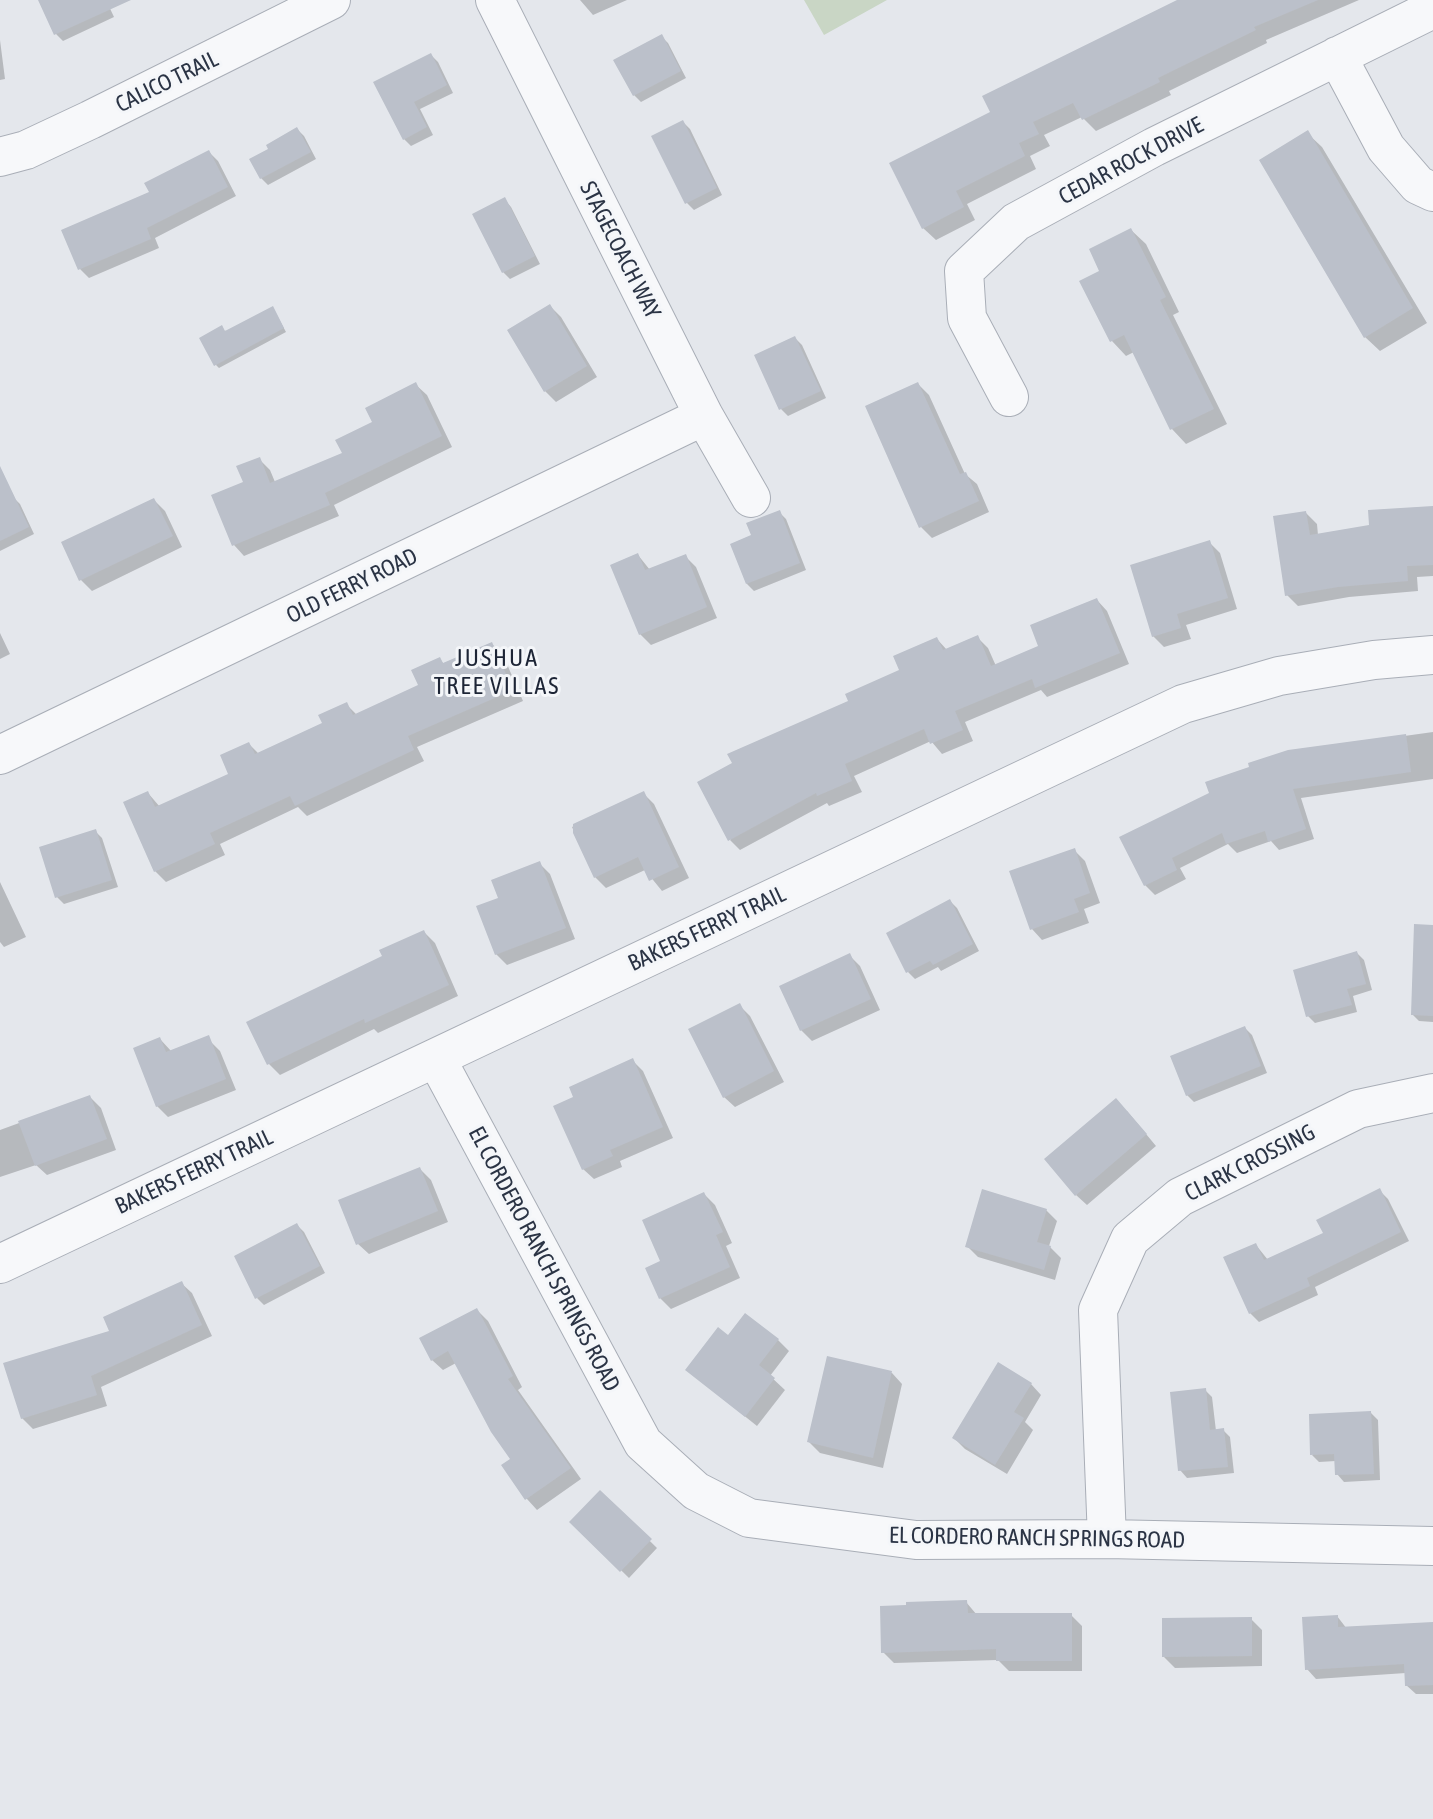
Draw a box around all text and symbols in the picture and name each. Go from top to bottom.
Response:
street label: CALICO TRAIL [111,45,223,119]
street label: CEDAR ROCK DRIVE [1054,111,1208,211]
street label: STAGECOACH WAY [574,177,666,323]
street label: OLD FERRY ROAD [282,542,422,630]
district label: JUSHUA TREE VILLAS [435,644,559,700]
street label: BAKERS FERRY TRAIL [624,880,790,978]
street label: CLARK CROSSING [1180,1118,1320,1208]
street label: EL CORDERO RANCH SPRINGS ROAD [462,1122,626,1396]
street label: BAKERS FERRY TRAIL [111,1123,277,1221]
street label: EL CORDERO RANCH SPRINGS ROAD [889,1522,1185,1554]

